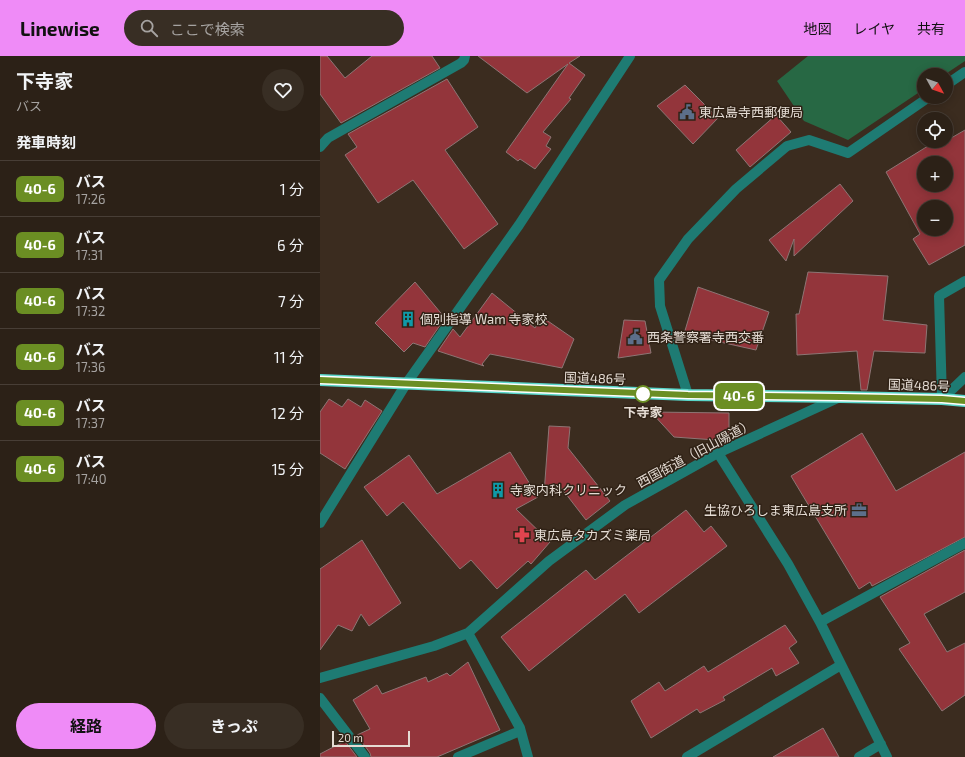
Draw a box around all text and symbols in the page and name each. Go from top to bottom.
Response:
search box [124,10,404,46]
text: Linewise [20,17,100,40]
icon: search [138,17,160,39]
text: ここで検索 [170,20,245,38]
text: 地図 [803,20,831,37]
text: レイヤ [853,20,895,37]
text: 共有 [917,20,945,37]
north arrow [917,68,953,104]
map controls [917,68,953,236]
text: 下寺家 [16,69,73,92]
button: heart [262,69,304,111]
text: バス [16,98,42,114]
public building icon: 東広島寺西郵便局 [678,103,696,121]
place label: 東広島寺西郵便局 [699,104,803,120]
button: locate [917,112,953,148]
text: 発車時刻 [16,133,76,151]
button: + [917,156,953,192]
text: バス [76,172,106,190]
text: 40-6 [24,180,56,197]
text: 1 分 [280,180,304,198]
text: 17:26 [76,191,105,207]
button: − [917,200,953,236]
text: バス [76,228,106,246]
text: 40-6 [24,236,56,253]
text: 6 分 [277,236,304,254]
text: 17:31 [76,247,103,263]
text: バス [76,284,106,302]
text: 40-6 [24,292,56,309]
text: 7 分 [278,292,304,310]
text: 17:32 [76,303,105,319]
building icon: 個別指導 Wam 寺家校 [399,310,417,328]
place label: 個別指導 Wam 寺家校 [420,311,548,327]
public building icon: 西条警察署寺西交番 [626,328,644,346]
place label: 西条警察署寺西交番 [647,329,764,345]
text: バス [76,340,106,358]
text: 40-6 [24,348,56,365]
text: 11 分 [274,348,304,366]
text: 17:36 [76,359,105,375]
street label: 国道486号 [564,369,626,387]
street label: 国道486号 [888,376,950,394]
line badge: 40-6 [711,383,767,409]
marker: 下寺家 [634,385,652,403]
text: 40-6 [723,387,755,404]
text: バス [76,396,106,414]
text: 40-6 [24,404,56,421]
text: 12 分 [271,404,304,422]
place label: 下寺家 [623,404,663,420]
text: 17:37 [76,415,105,431]
street label: 西国街道（旧山陽道） [634,415,756,491]
text: バス [76,452,106,470]
text: 40-6 [24,460,56,477]
text: 15 分 [272,460,304,478]
text: 17:40 [76,471,107,487]
building icon: 寺家内科クリニック [489,481,507,499]
place label: 寺家内科クリニック [510,482,627,498]
office icon: 生協ひろしま東広島支所 [850,501,868,519]
place label: 生協ひろしま東広島支所 [704,502,847,518]
pharmacy icon: 東広島タカズミ薬局 [513,526,531,544]
place label: 東広島タカズミ薬局 [534,527,651,543]
button: 経路 [16,703,156,749]
button: きっぷ [164,703,304,749]
scale bar [332,729,410,748]
text: 20 m [338,731,363,744]

